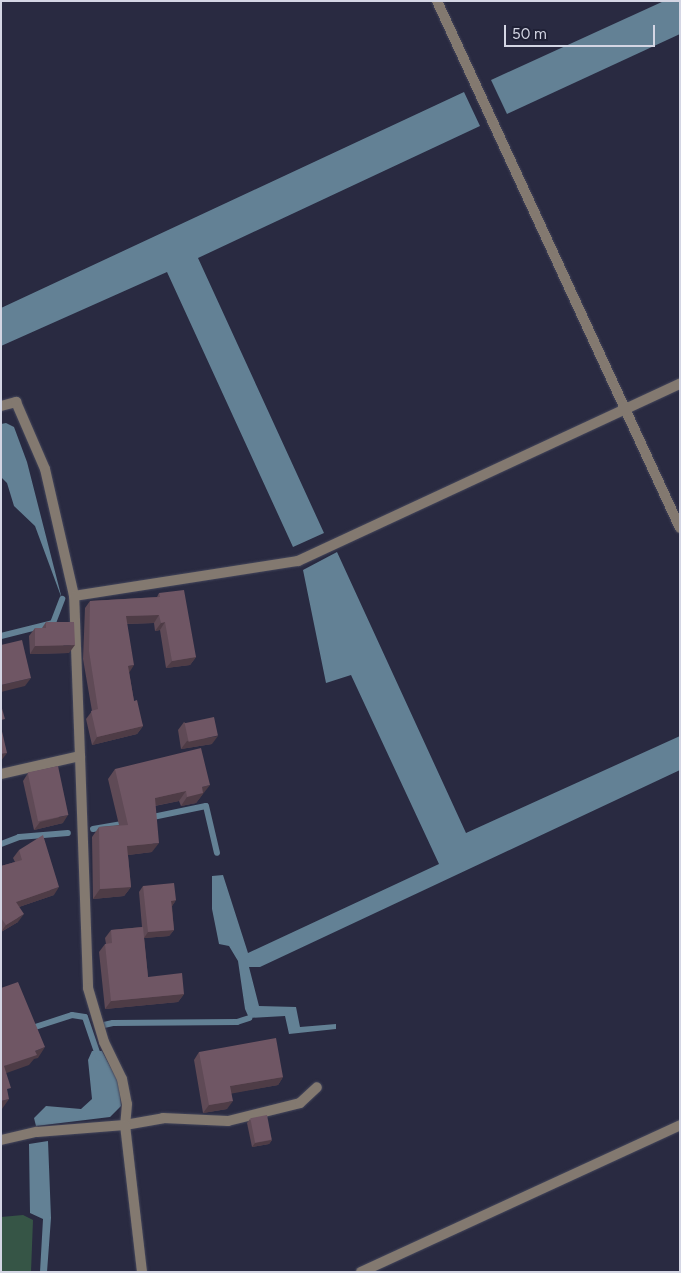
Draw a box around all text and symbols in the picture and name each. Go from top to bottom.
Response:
scale bar [506,15,657,47]
text: 50 m [512,25,547,43]

